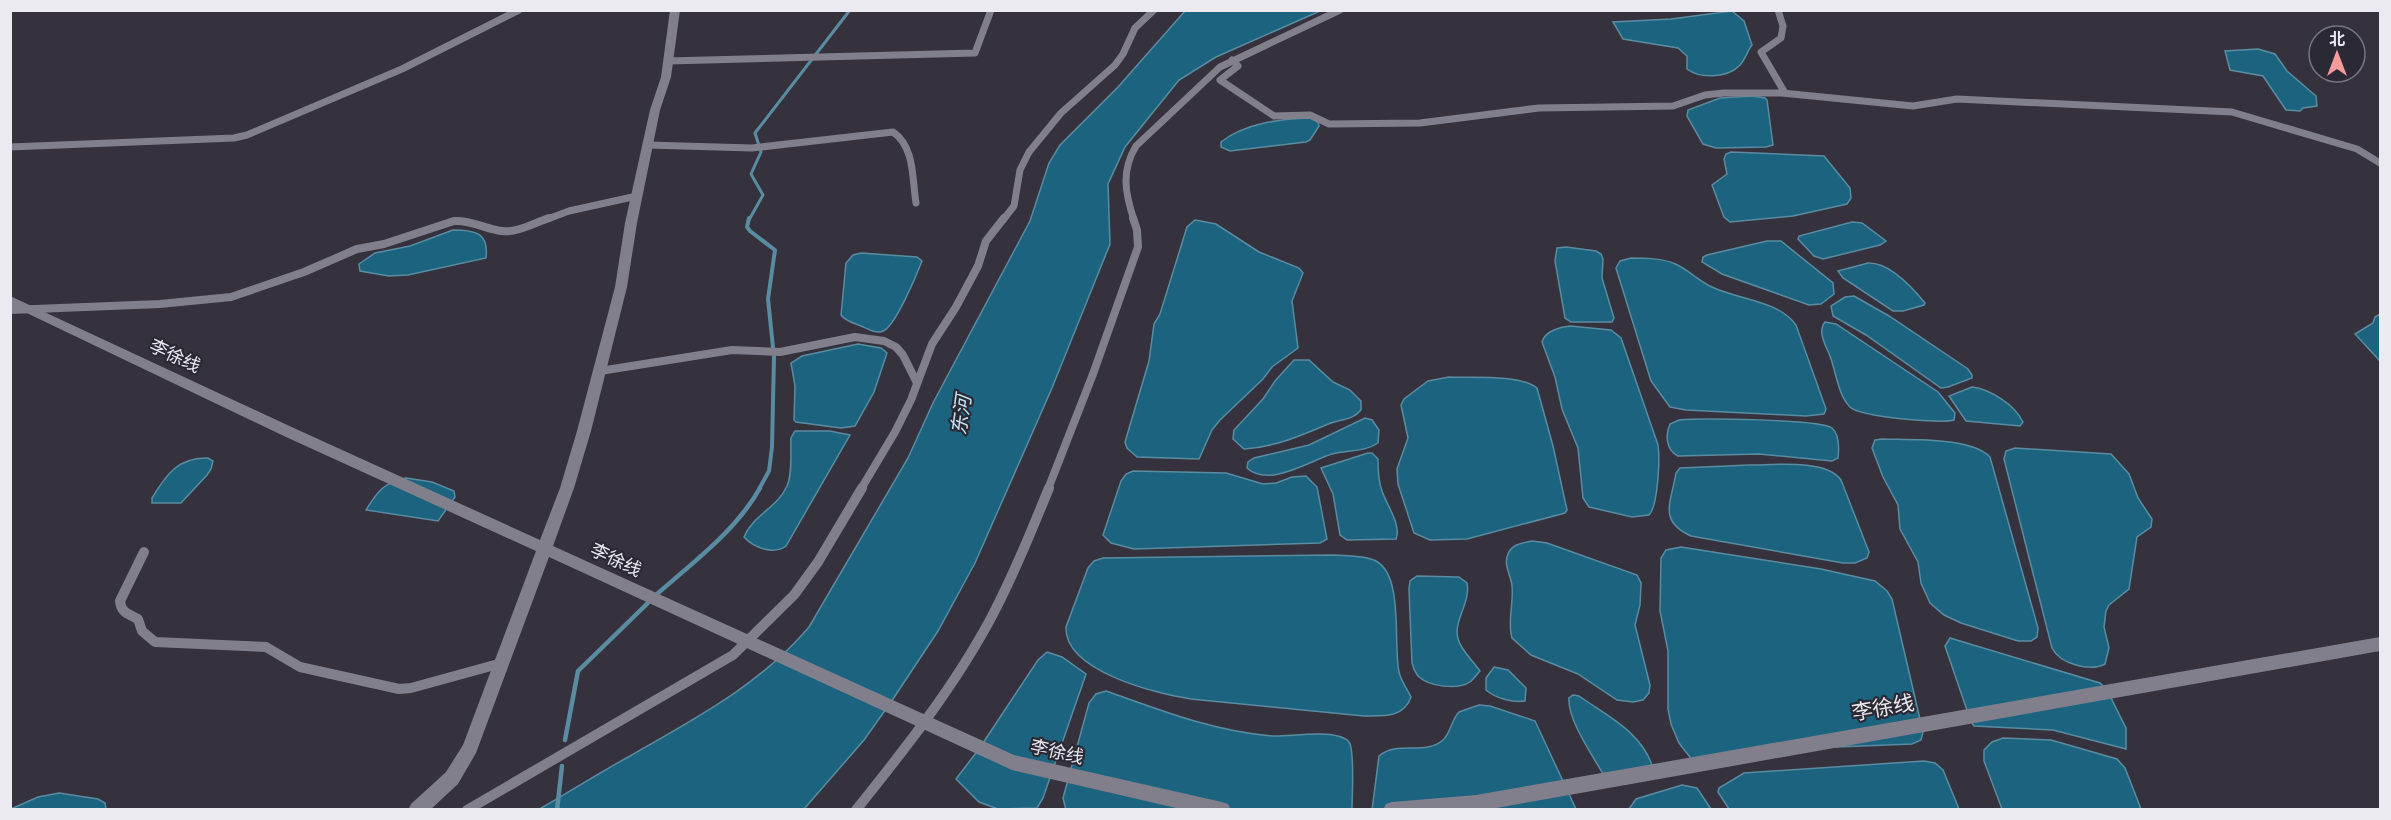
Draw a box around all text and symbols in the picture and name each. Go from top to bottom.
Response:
north arrow [2307,24,2367,84]
text: 北 [2329,29,2345,50]
street label: 李徐线 [145,334,205,378]
water label: 东河 [945,389,977,437]
street label: 李徐线 [586,538,646,582]
street label: 李徐线 [1850,689,1916,727]
street label: 李徐线 [1028,734,1086,770]

